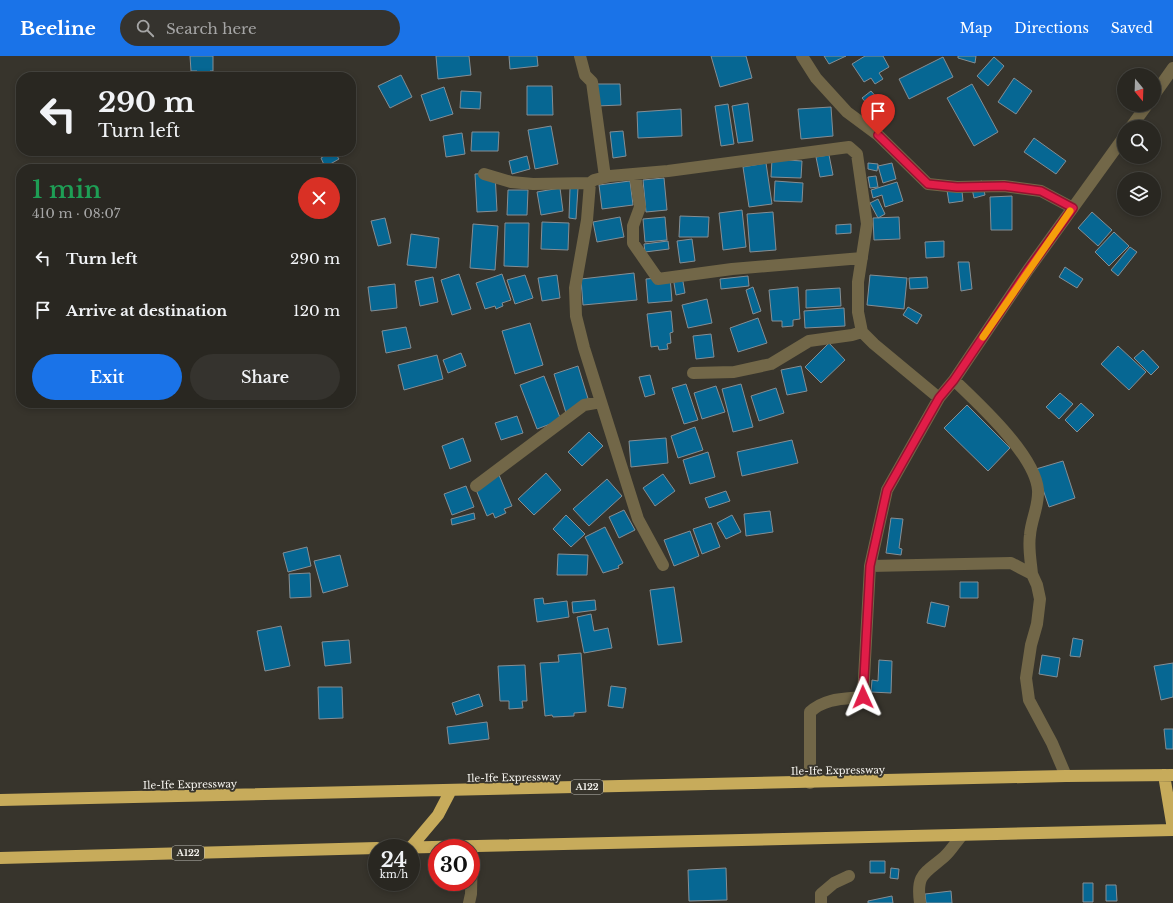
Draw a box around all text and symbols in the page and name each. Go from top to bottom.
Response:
search box [120,10,400,46]
text: Beeline [20,17,96,40]
icon: search [134,17,156,39]
text: Search here [166,19,257,38]
text: Map [960,19,992,37]
text: Directions [1014,19,1089,37]
text: Saved [1111,19,1153,37]
north arrow [1117,68,1161,112]
map controls [1117,68,1161,216]
text: 290 m [98,85,195,120]
icon: left [32,88,84,140]
pin [861,94,895,135]
icon: arrive [867,100,889,122]
text: Turn left [98,120,180,142]
button: search [1117,120,1161,164]
button: layers [1117,172,1161,216]
text: 1 min [32,175,101,204]
button: close [298,177,340,219]
text: 410 m · 08:07 [32,205,120,222]
icon: left [32,247,54,269]
text: Turn left [66,249,137,268]
text: 290 m [290,249,340,268]
icon: arrive [32,299,54,321]
text: Arrive at destination [66,301,227,320]
text: 120 m [293,301,340,320]
button: Exit [32,354,182,400]
button: Share [190,354,340,400]
position arrow [842,676,884,718]
street label: Ile-Ife Expressway [791,763,886,778]
street label: Ile-Ife Expressway [467,770,562,785]
street label: Ile-Ife Expressway [143,777,238,792]
road number: A122 [571,780,603,794]
speed limit sign: 30 [428,839,480,891]
road number: A122 [172,846,204,860]
text: 24 [381,848,407,872]
text: km/h [380,868,408,881]

